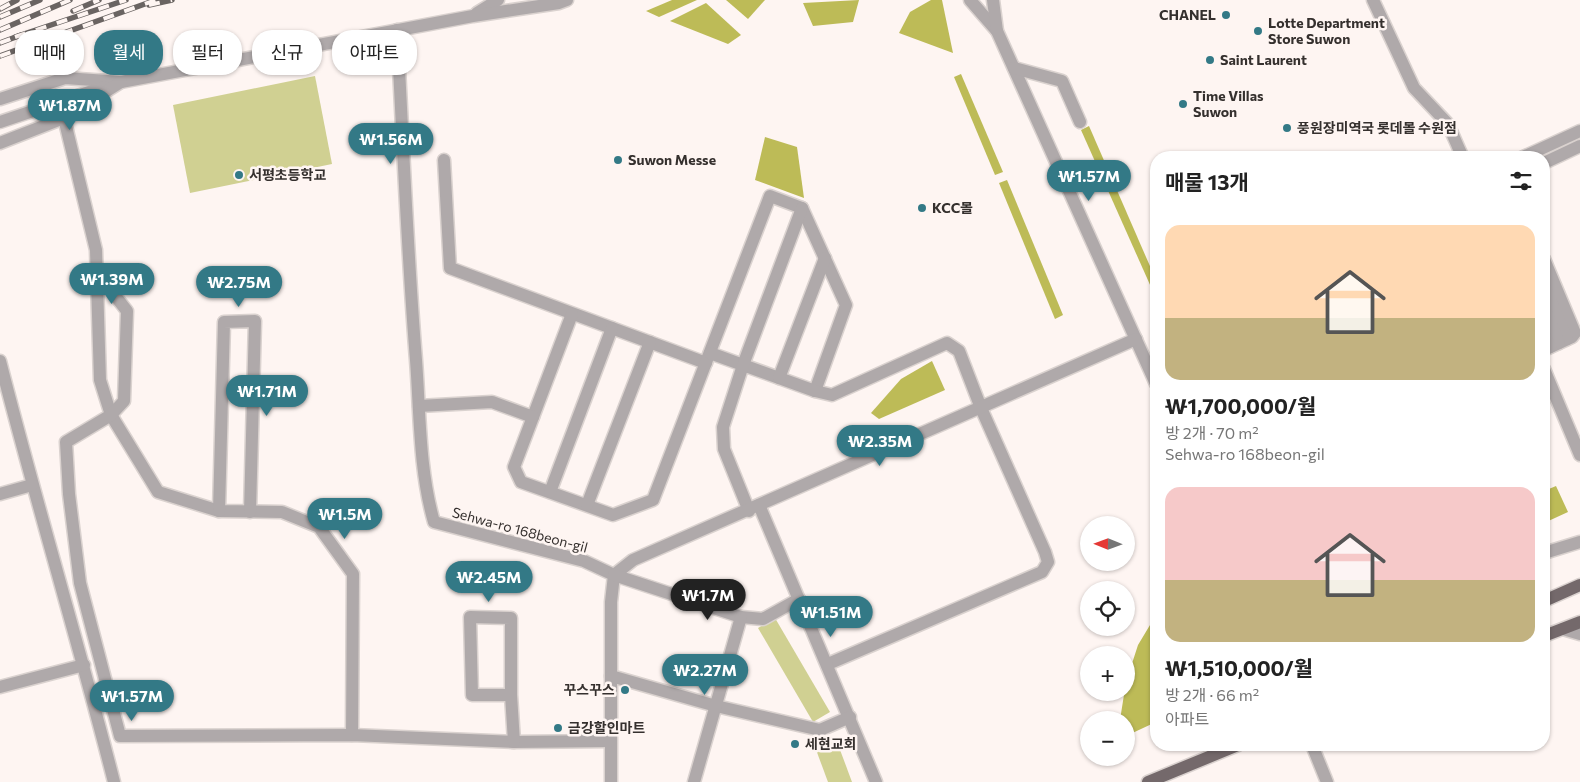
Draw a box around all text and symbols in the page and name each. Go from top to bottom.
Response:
place label: CHANEL [1159,6,1216,23]
marker: CHANEL [1220,9,1232,21]
place label: Lotte Department Store Suwon [1268,14,1385,47]
marker: Lotte Department Store Suwon [1252,25,1264,37]
chip: 매매 [15,30,84,75]
chip: 월세 [94,30,163,75]
chip: 필터 [173,30,242,75]
chip: 신규 [252,30,322,75]
chip: 아파트 [332,30,417,75]
place label: Saint Laurent [1220,51,1307,68]
marker: Saint Laurent [1204,54,1216,66]
place label: Time Villas Suwon [1193,87,1264,120]
pin: ₩1.87M [29,88,111,131]
text: ₩1.87M [39,95,101,114]
marker: Time Villas Suwon [1177,98,1189,110]
place label: 풍원장미역국 롯데몰 수원점 [1297,119,1457,136]
pin: ₩1.56M [350,122,432,165]
marker: 풍원장미역국 롯데몰 수원점 [1281,122,1293,134]
text: ₩1.56M [359,129,423,148]
place label: Suwon Messe [628,151,716,168]
marker: Suwon Messe [612,154,624,166]
pin: ₩1.57M [1048,160,1130,202]
place label: 서평초등학교 [249,166,326,183]
text: ₩1.57M [1058,166,1120,185]
icon: filters [1507,167,1535,195]
marker: 서평초등학교 [233,169,245,181]
text: 매물 13개 [1165,169,1249,194]
place label: KCC몰 [932,199,973,216]
marker: KCC몰 [916,202,928,214]
icon: home [1305,257,1395,347]
pin: ₩1.39M [71,262,153,305]
pin: ₩2.75M [198,266,280,308]
text: ₩1.39M [80,269,144,288]
text: ₩2.75M [207,272,271,291]
pin: ₩1.71M [226,374,308,417]
text: ₩1.71M [237,381,297,400]
text: ₩1,700,000/월 [1165,393,1316,418]
text: 방 2개 · 70 m² [1165,423,1259,442]
pin: ₩2.35M [839,424,921,467]
text: ₩2.35M [848,431,912,450]
text: Sehwa-ro 168beon-gil [1165,444,1325,463]
pin: ₩1.5M [310,498,380,540]
street label: Sehwa-ro 168beon-gil [450,503,590,556]
text: ₩1.5M [318,504,372,523]
north arrow [1080,516,1135,571]
map controls [1080,516,1135,766]
icon: home [1305,520,1395,610]
pin: ₩2.45M [448,560,530,603]
text: ₩2.45M [457,567,521,586]
pin: ₩1.7M [673,578,743,621]
button: locate [1080,581,1135,636]
text: ₩1.7M [682,585,734,604]
pin: ₩1.51M [790,596,872,638]
text: ₩1.51M [801,602,861,621]
button: + [1080,646,1135,701]
pin: ₩2.27M [664,654,746,696]
text: ₩1,510,000/월 [1165,655,1313,680]
text: ₩2.27M [673,660,737,679]
pin: ₩1.57M [91,680,173,722]
place label: 꾸스꾸스 [563,681,615,698]
marker: 꾸스꾸스 [619,684,631,696]
text: 방 2개 · 66 m² [1165,685,1259,704]
text: ₩1.57M [101,686,163,705]
text: 아파트 [1165,709,1209,728]
button: − [1080,711,1135,766]
place label: 금강할인마트 [568,719,645,736]
marker: 금강할인마트 [552,722,564,734]
place label: 세현교회 [805,735,857,752]
marker: 세현교회 [789,738,801,750]

